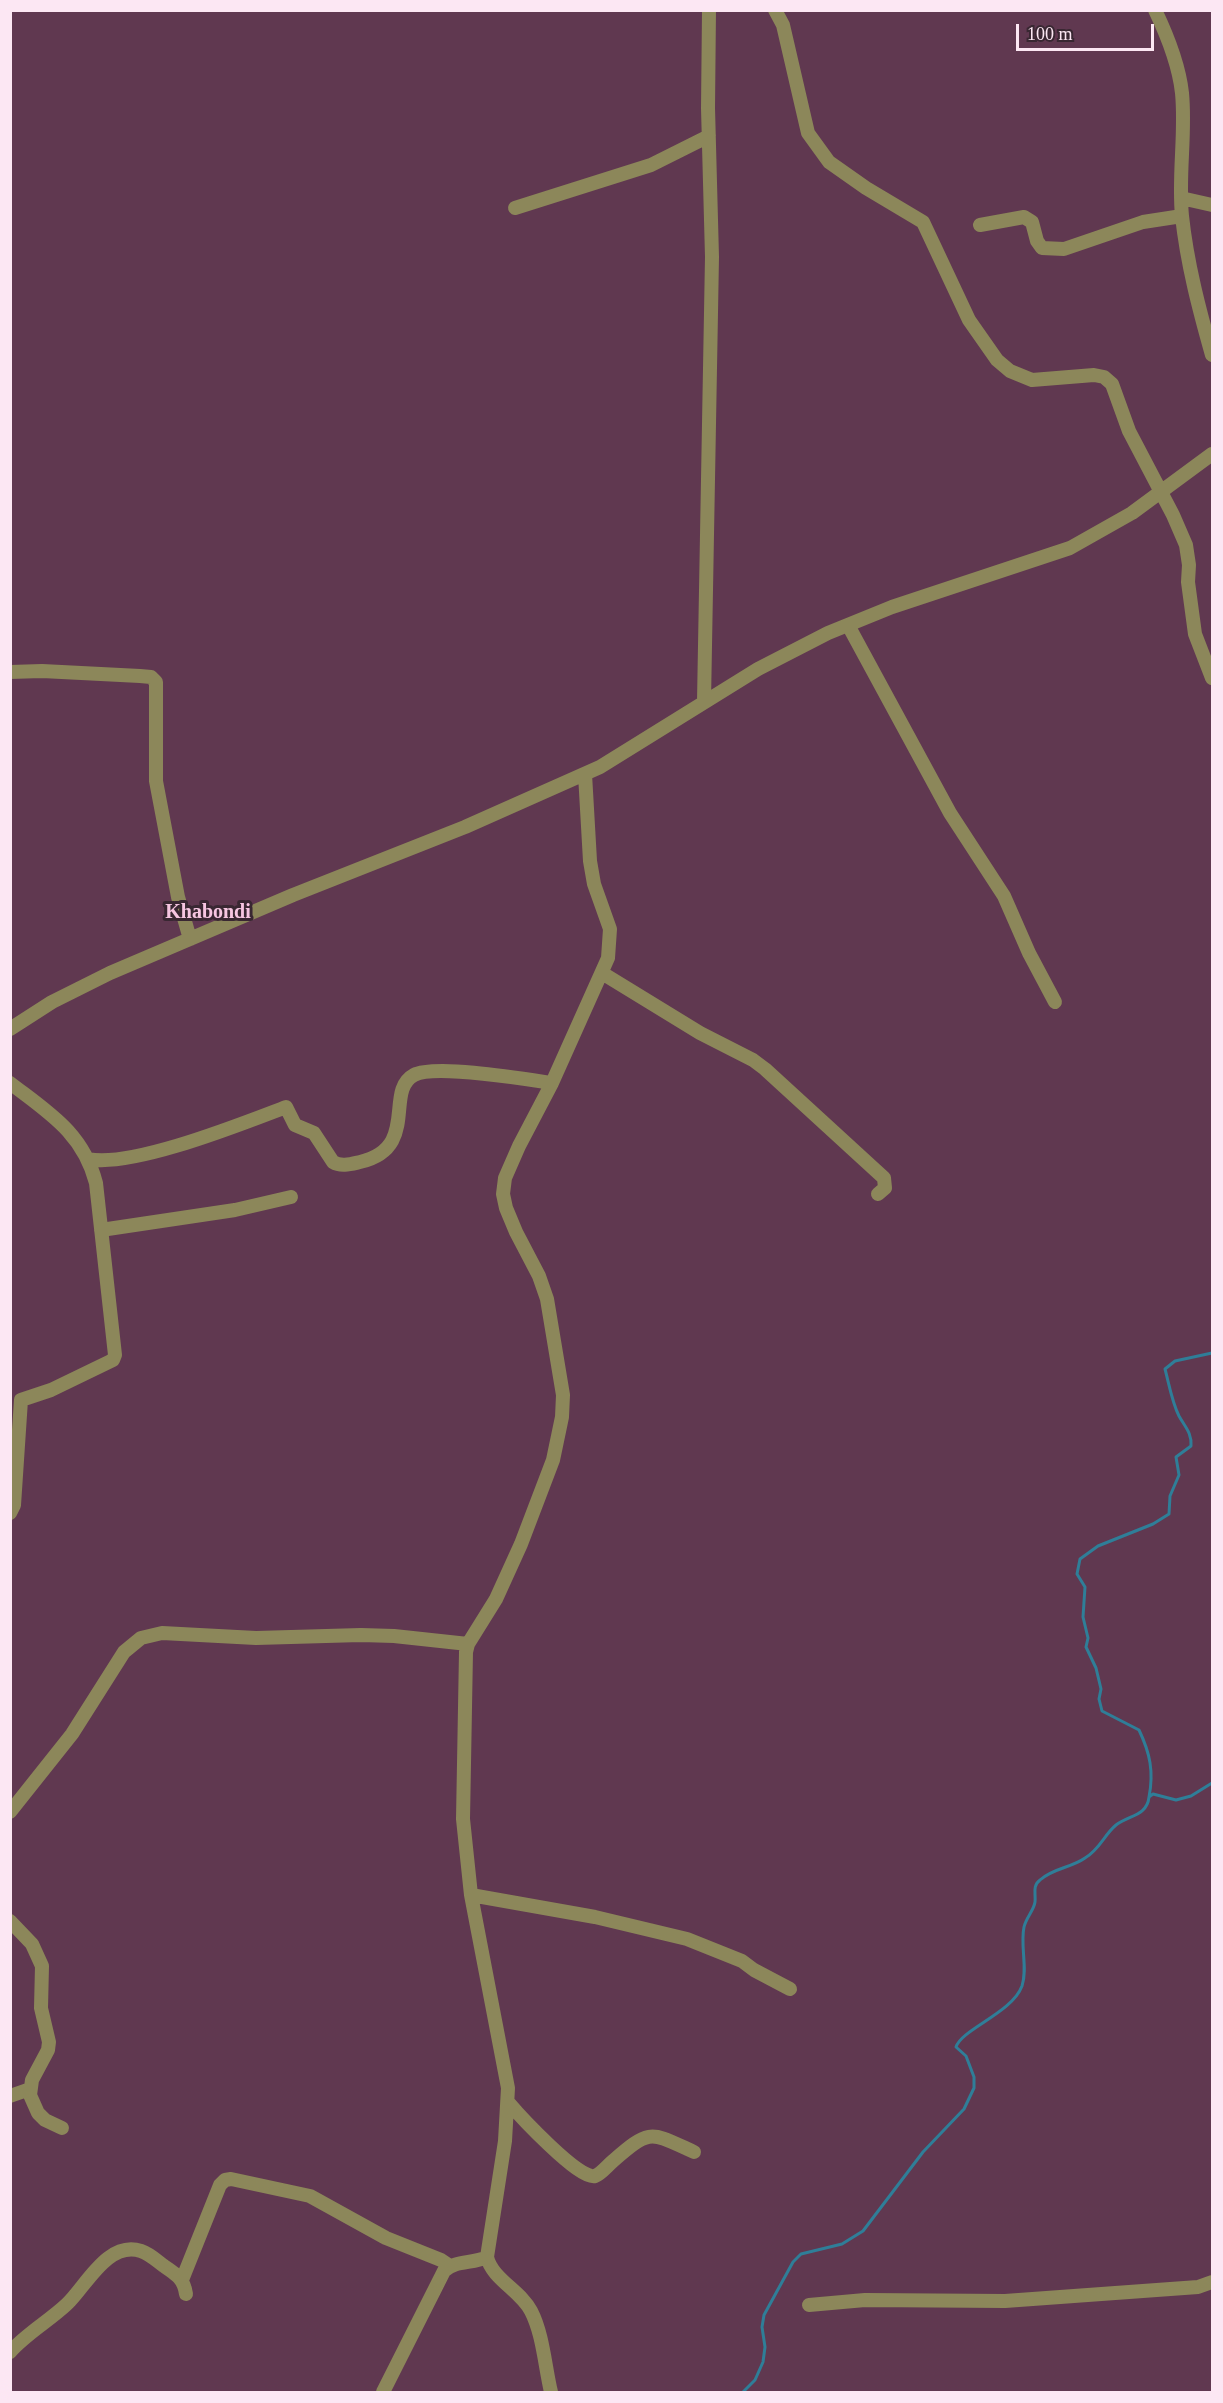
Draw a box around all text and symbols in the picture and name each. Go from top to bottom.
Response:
scale bar [1019,12,1157,50]
text: 100 m [1027,24,1073,44]
district label: Khabondi [165,901,251,925]

